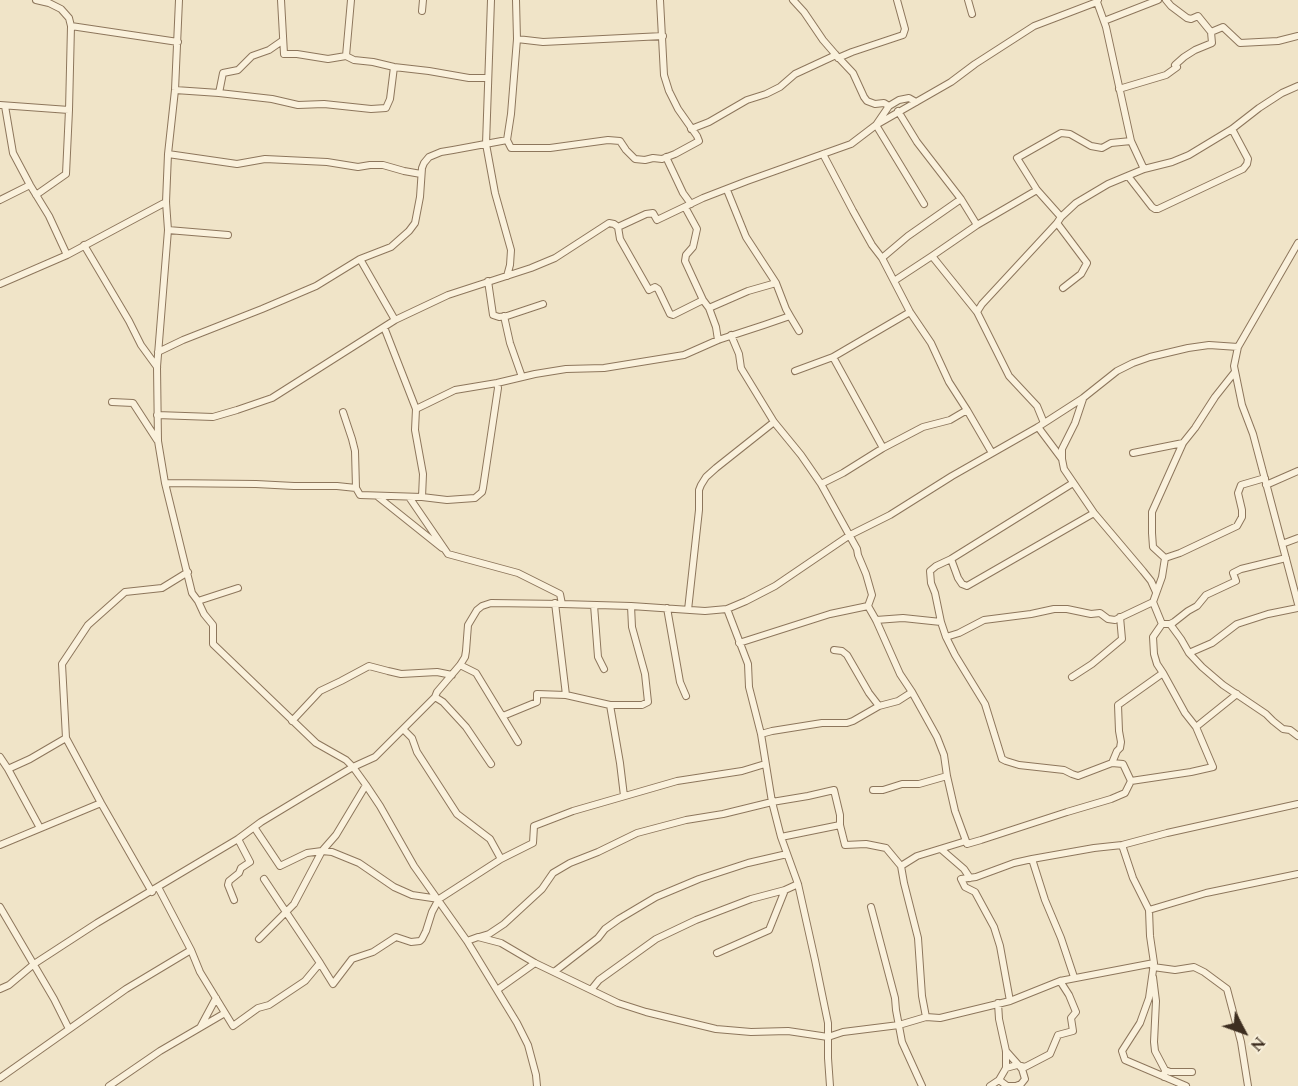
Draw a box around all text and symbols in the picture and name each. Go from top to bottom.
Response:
north arrow [1214,1002,1274,1062]
text: N [1244,1031,1271,1057]

